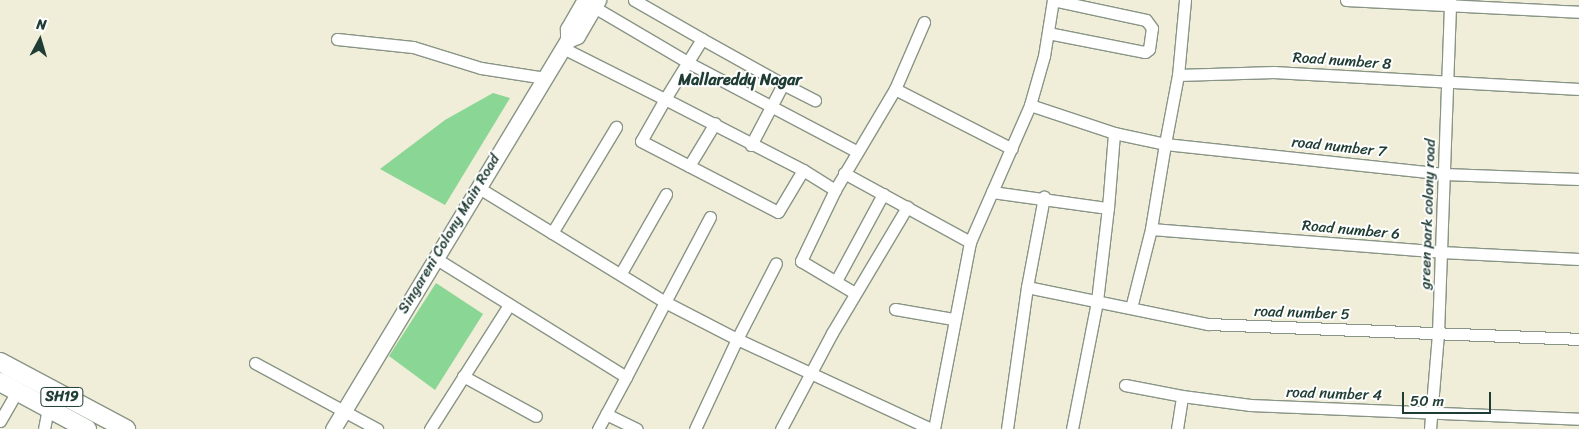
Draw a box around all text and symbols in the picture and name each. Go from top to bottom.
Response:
text: N [35,12,48,38]
north arrow [15,15,65,65]
street label: Road number 8 [1292,49,1392,73]
district label: Mallareddy Nagar [678,70,802,90]
street label: road number 7 [1291,133,1387,161]
street label: green park colony road [1416,138,1440,290]
street label: Singareni Colony Main Road [394,151,504,317]
street label: Road number 6 [1301,217,1401,243]
street label: road number 5 [1254,302,1350,324]
scale bar [1404,382,1493,414]
street label: road number 4 [1286,383,1382,405]
road number: SH19 [40,386,84,408]
text: 50 m [1410,388,1444,414]

